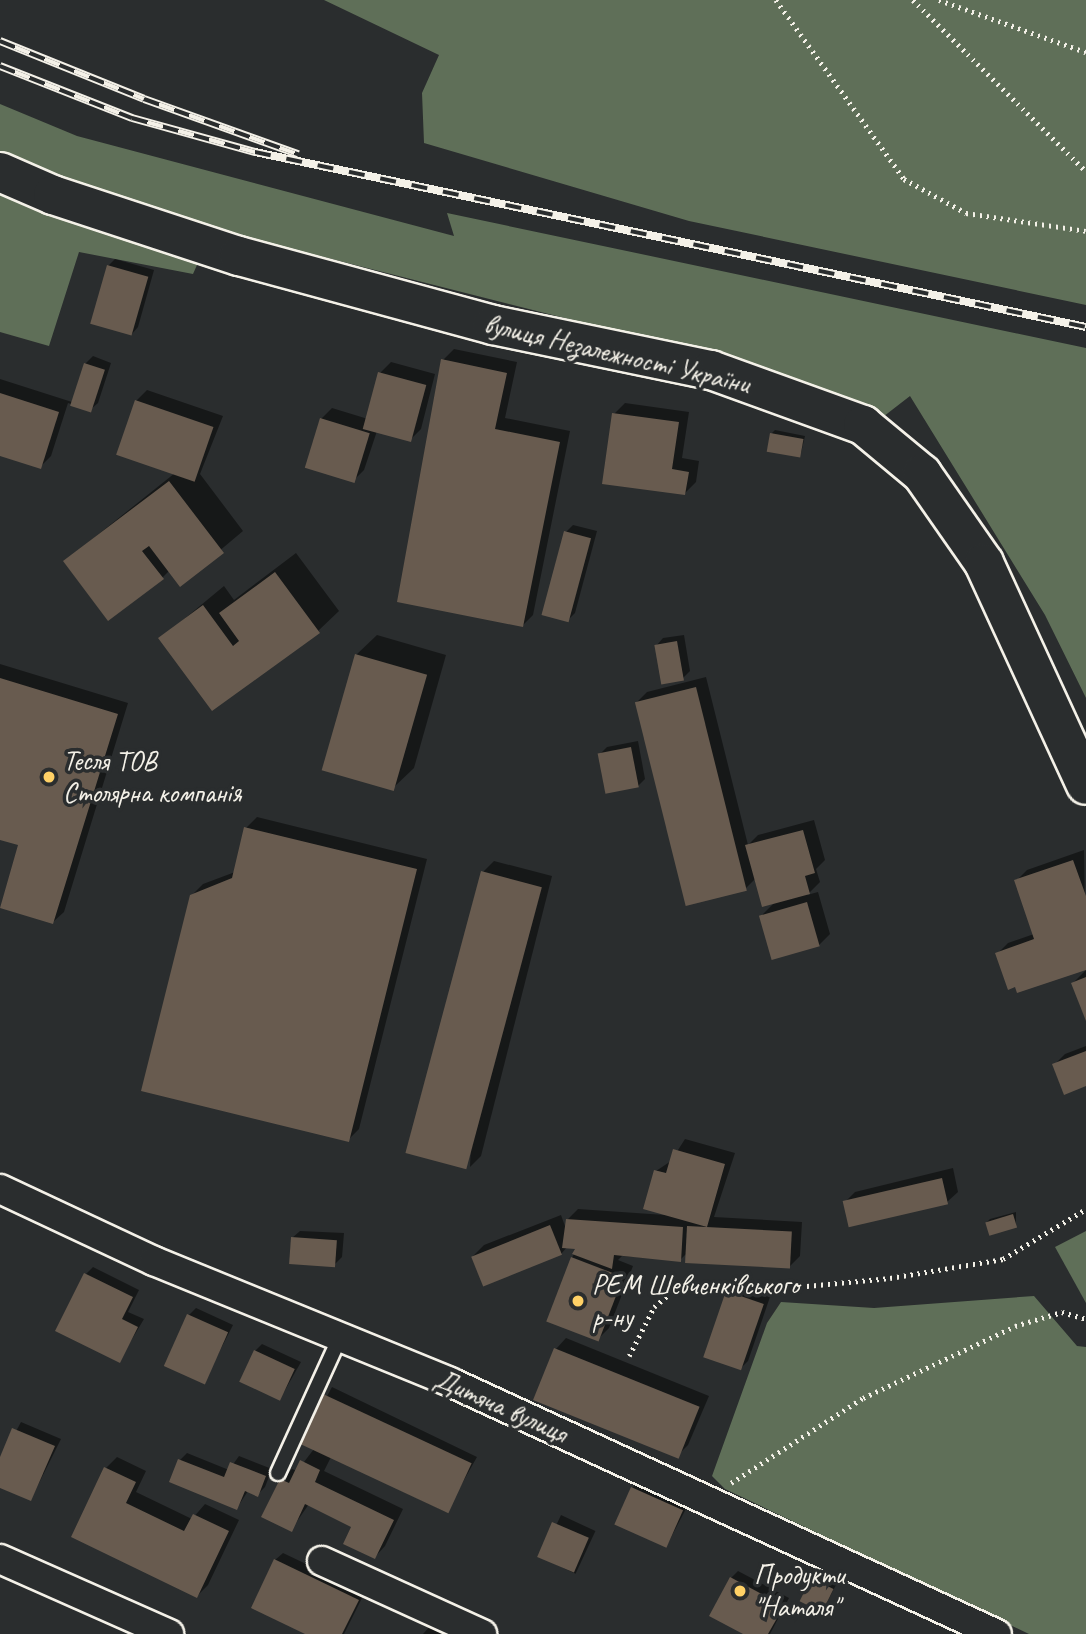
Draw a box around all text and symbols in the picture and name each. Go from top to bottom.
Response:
street label: вулиця Незалежності України [481,307,753,401]
place label: Тесля ТОВ Столярна компанія [63,744,243,810]
marker: Тесля ТОВ Столярна компанія [41,769,57,785]
place label: РЕМ Шевченківського р-ну [592,1268,798,1334]
marker: РЕМ Шевченківського р-ну [570,1293,586,1309]
street label: Дитяча вулиця [430,1362,572,1450]
place label: Продукти "Наталя" [754,1558,844,1624]
marker: Продукти "Наталя" [732,1583,748,1599]

